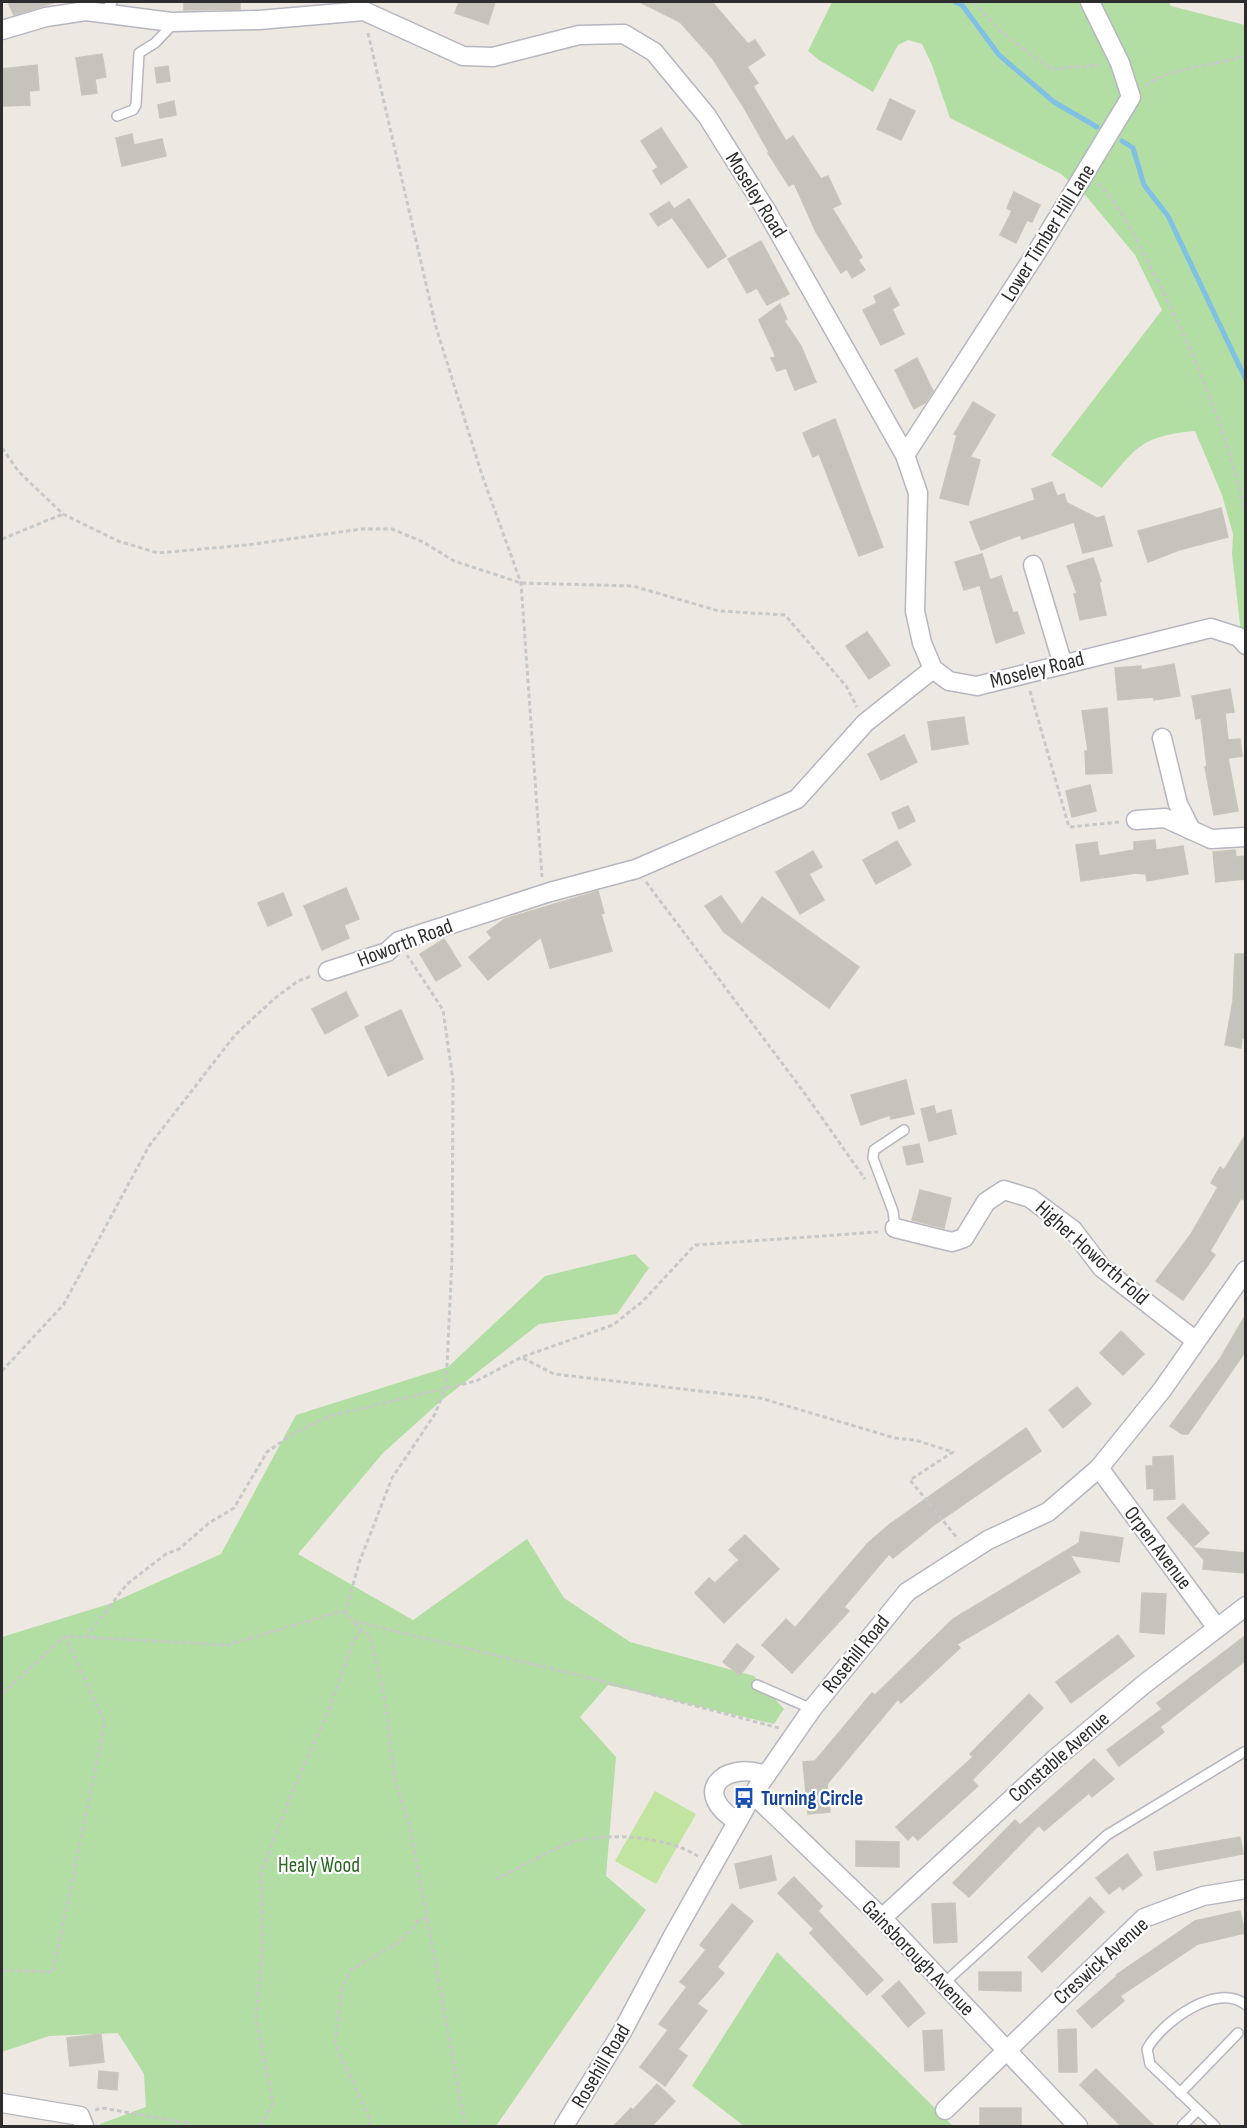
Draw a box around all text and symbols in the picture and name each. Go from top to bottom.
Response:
street label: Moseley Road [720,148,792,242]
street label: Lower Timber Hill Lane [996,160,1100,306]
street label: Moseley Road [987,646,1087,694]
street label: Howorth Road [354,913,456,973]
street label: Higher Howorth Fold [1030,1196,1154,1310]
street label: Orpen Avenue [1119,1502,1197,1594]
street label: Rosehill Road [817,1610,895,1698]
street label: Constable Avenue [1003,1706,1115,1808]
bus stop icon: Turning Circle [732,1786,756,1810]
place label: Turning Circle [761,1786,863,1811]
park label: Healy Wood [278,1853,360,1878]
street label: Gainsborough Avenue [856,1895,980,2021]
street label: Creswick Avenue [1049,1912,1153,2010]
street label: Rosehill Road [566,2020,636,2112]

